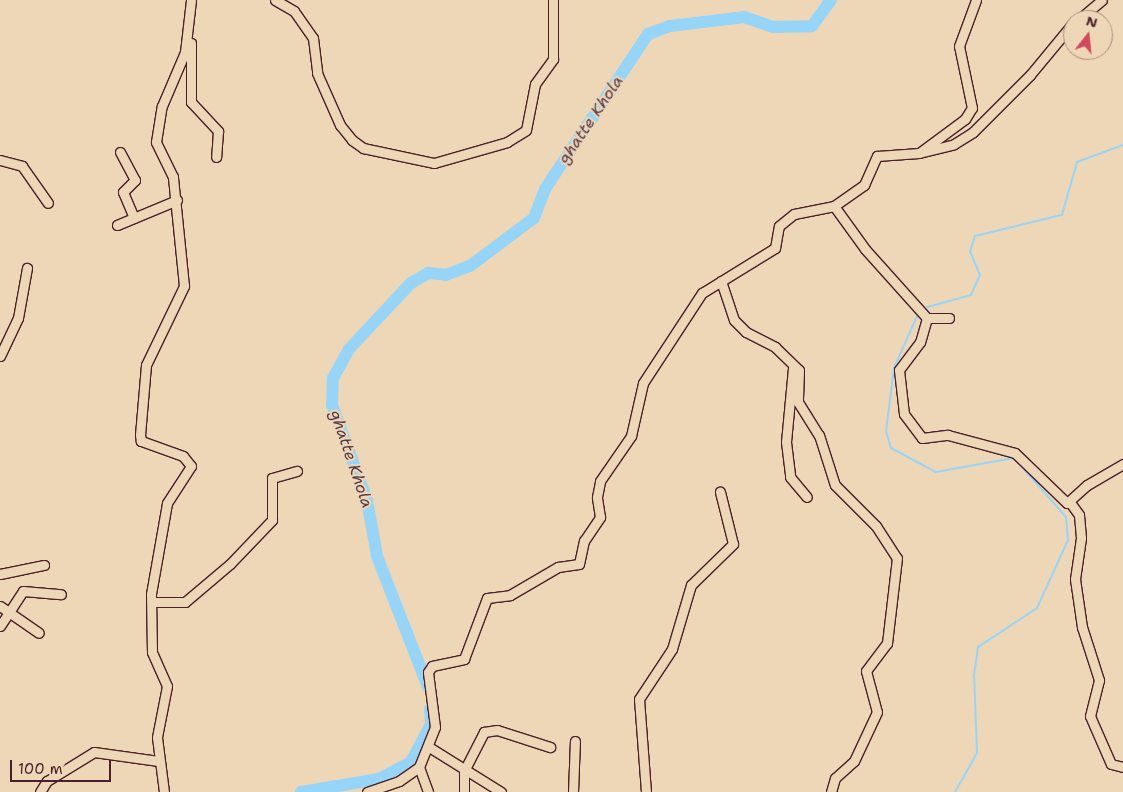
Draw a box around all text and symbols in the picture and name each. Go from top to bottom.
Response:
north arrow [1063,10,1113,60]
text: N [1084,11,1100,32]
water label: ghatte Khola [554,72,628,168]
water label: ghatte Khola [325,408,377,510]
scale bar [12,750,114,782]
text: 100 m [18,759,63,779]

